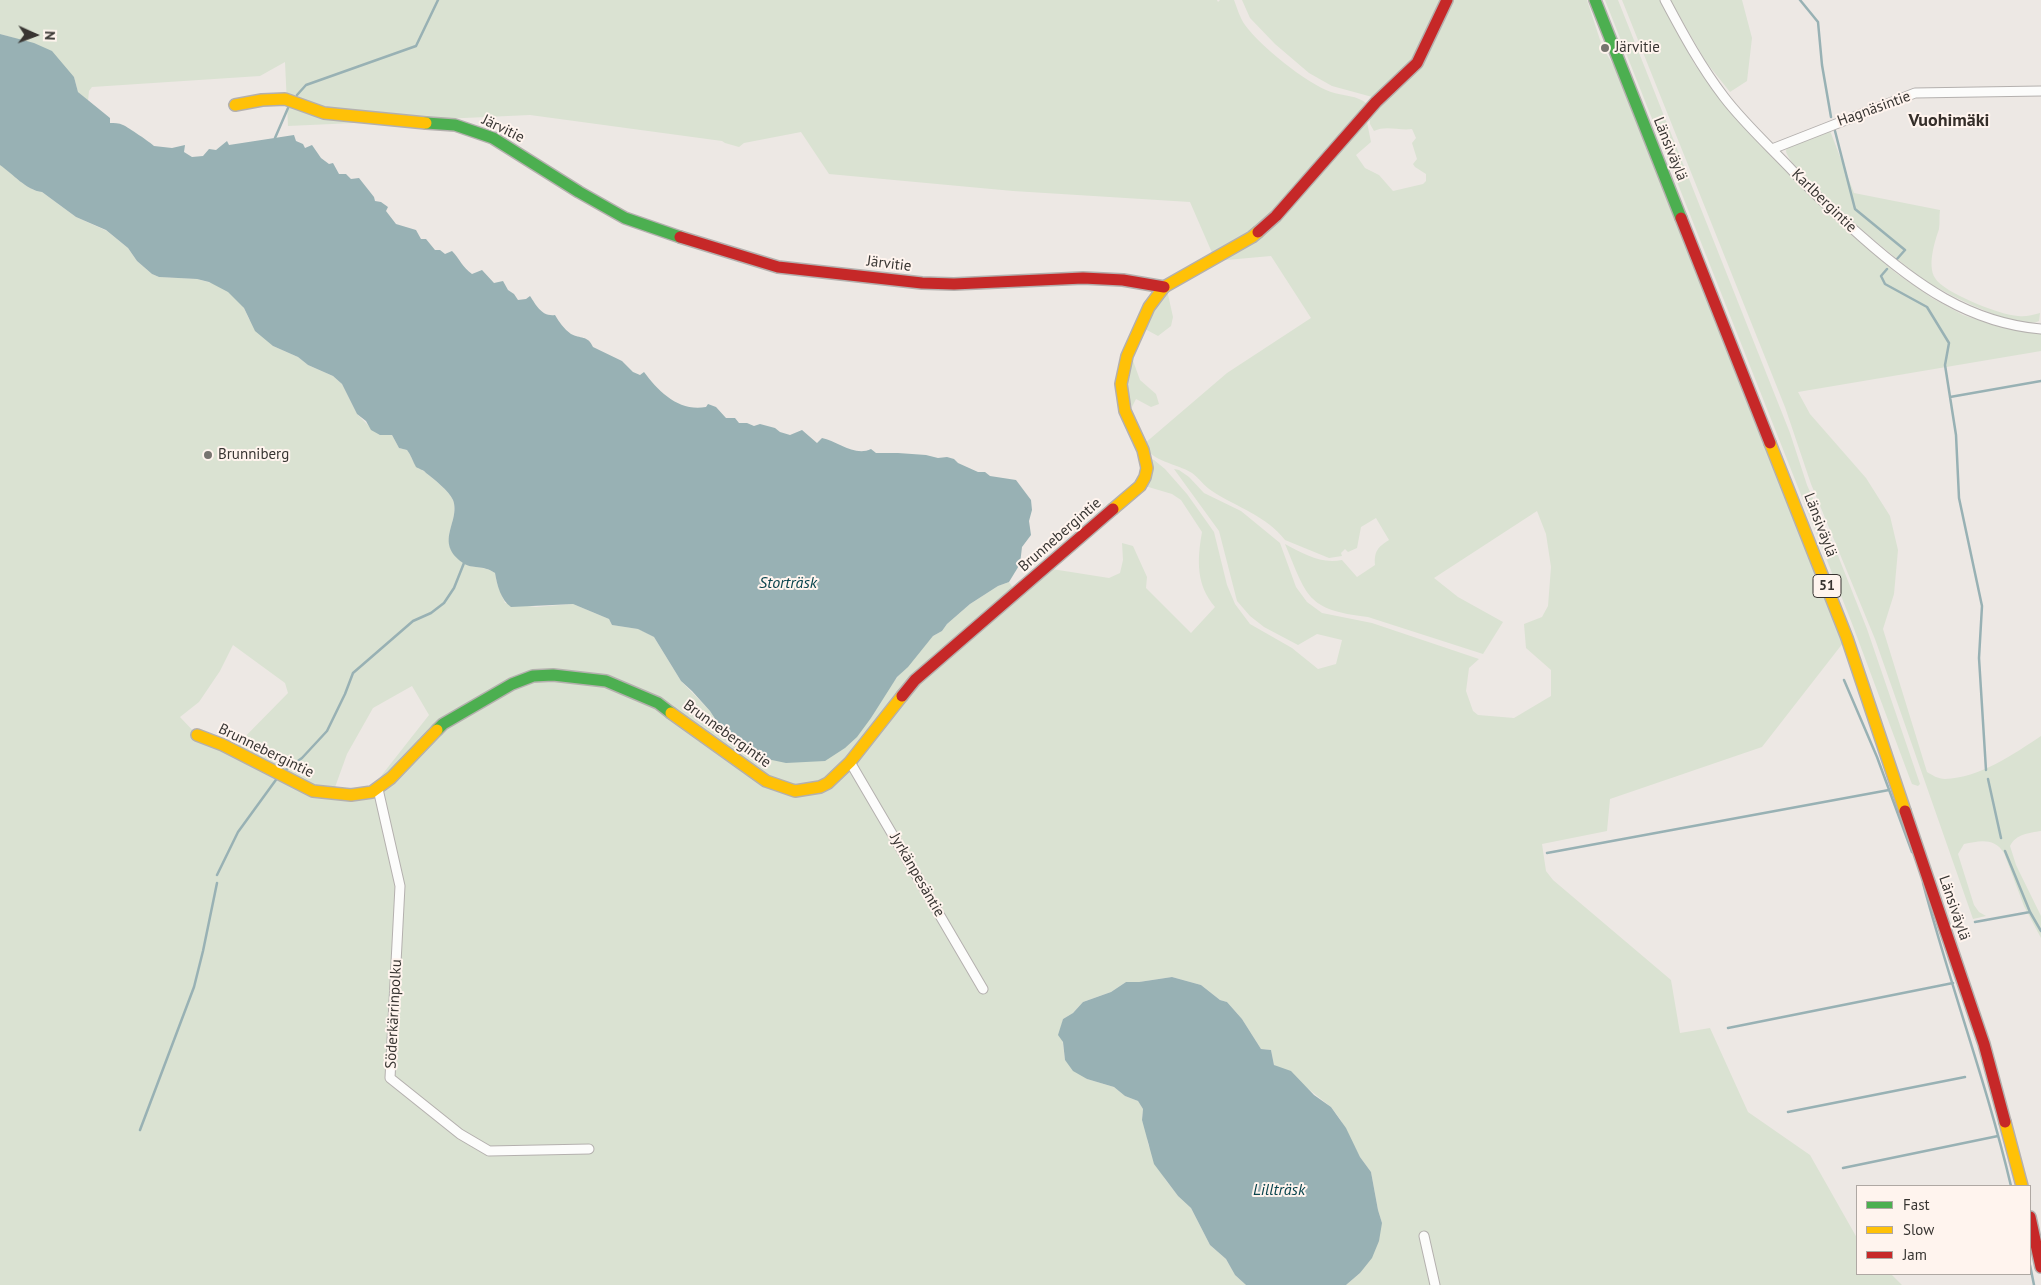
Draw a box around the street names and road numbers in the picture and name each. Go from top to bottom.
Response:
street label: Hagnäsintie [1835,87,1913,131]
street label: Järvitie [479,111,527,147]
street label: Länsiväylä [1649,114,1691,184]
street label: Karlbergintie [1788,166,1860,236]
street label: Järvitie [866,252,912,276]
street label: Länsiväylä [1800,490,1840,560]
street label: Brunnebergintie [1015,494,1105,576]
road number: 51 [1813,574,1841,598]
street label: Brunnebergintie [680,696,774,772]
street label: Brunnebergintie [215,720,317,782]
street label: Jyrkänpesäntie [886,830,948,920]
street label: Länsiväylä [1935,873,1973,943]
street label: Söderkärrinpolku [382,959,406,1069]

